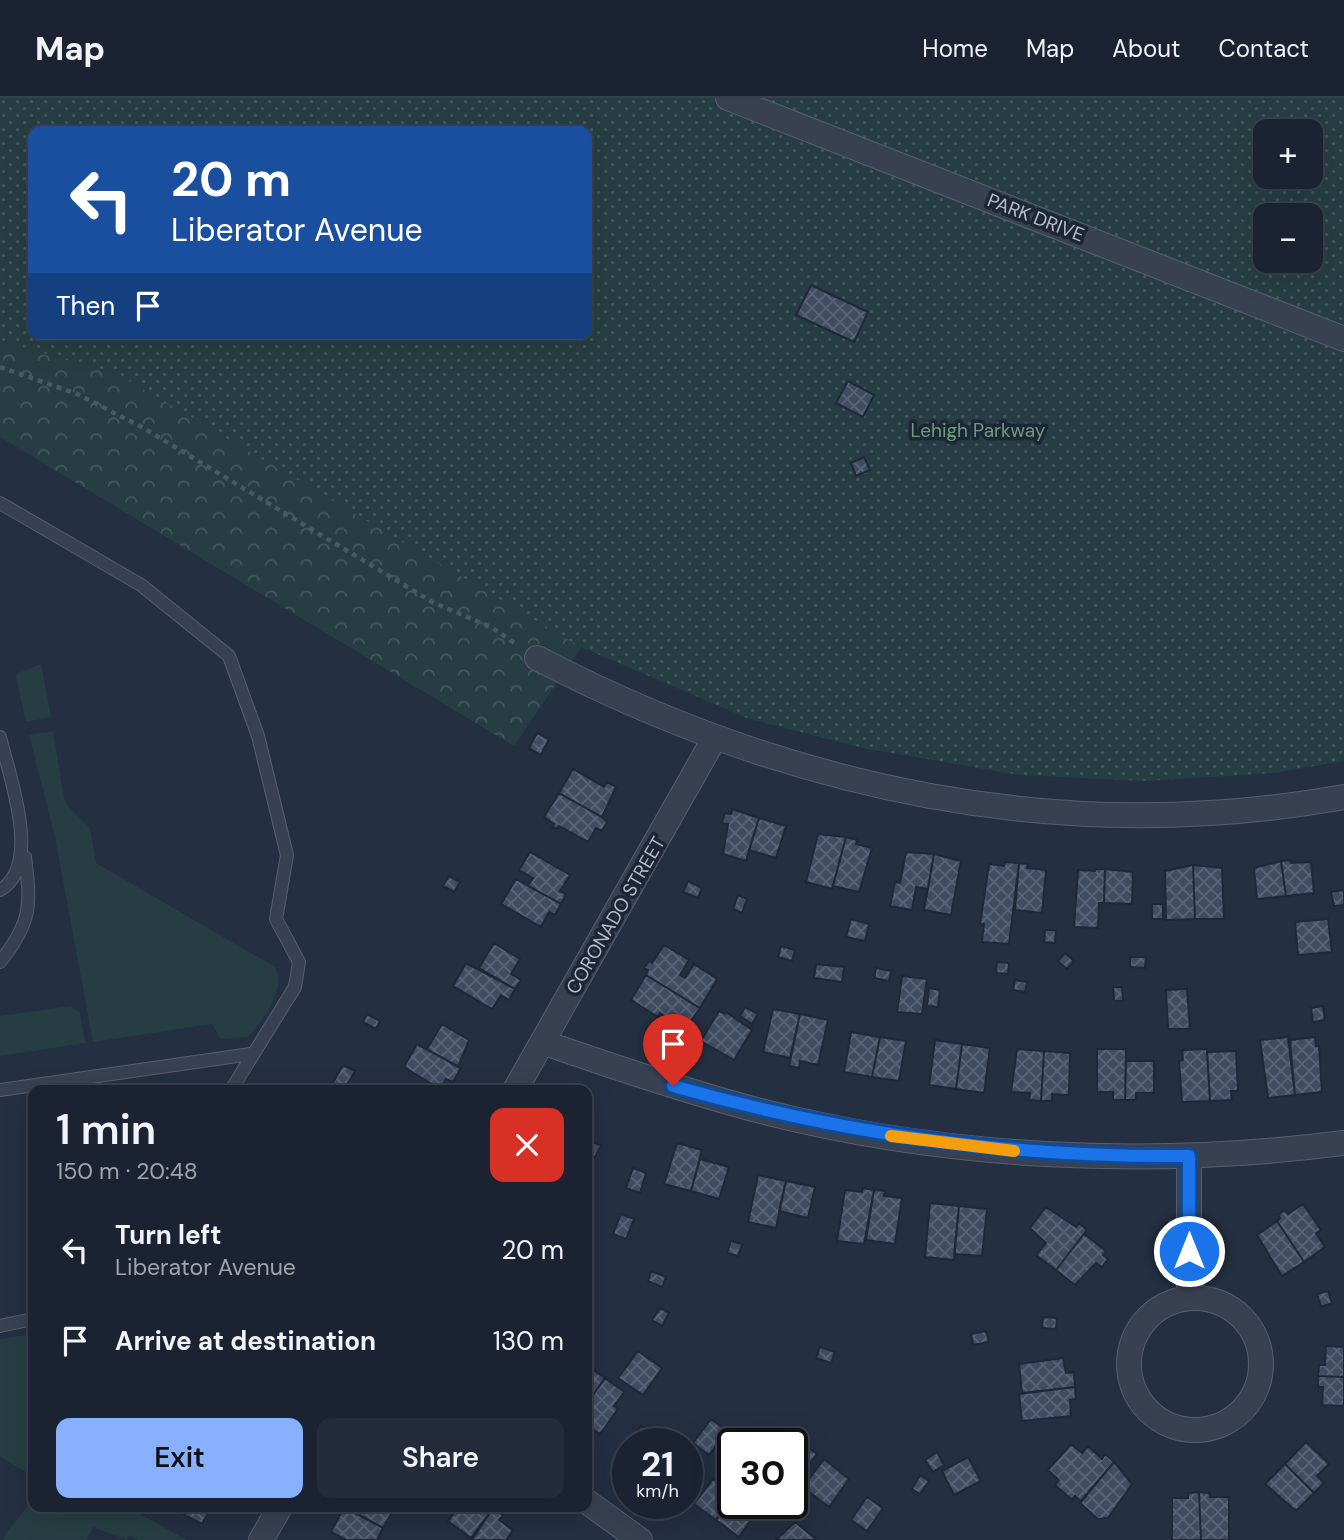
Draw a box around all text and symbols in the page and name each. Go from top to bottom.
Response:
text: Map [35,27,105,70]
text: Home [922,33,988,64]
text: Map [1026,33,1074,64]
text: About [1112,33,1181,64]
text: Contact [1219,33,1309,64]
map controls [1253,119,1323,273]
button: + [1253,119,1323,189]
text: 20 m [171,147,291,211]
icon: left [56,154,147,245]
street label: PARK DRIVE [984,188,1088,247]
button: − [1253,203,1323,273]
text: Liberator Avenue [171,209,423,251]
icon: arrive [129,287,167,325]
text: Then [56,289,115,323]
park label: Lehigh Parkway [911,418,1046,443]
street label: CORONADO STREET [560,832,671,998]
pin [643,1014,703,1086]
icon: arrive [654,1025,692,1063]
text: 1 min [56,1102,156,1157]
button: close [490,1108,564,1182]
text: 150 m · 20:48 [56,1156,198,1186]
position arrow [1152,1214,1226,1288]
text: Turn left [115,1218,222,1252]
icon: left [56,1231,94,1269]
text: 20 m [501,1233,564,1267]
text: Liberator Avenue [115,1252,296,1282]
icon: arrive [56,1322,94,1360]
text: Arrive at destination [115,1324,376,1358]
text: 130 m [493,1324,564,1358]
button: Exit [56,1418,303,1498]
button: Share [317,1418,564,1498]
speed limit sign: 30 [717,1428,808,1519]
text: 21 [641,1441,674,1487]
text: km/h [636,1479,679,1503]

